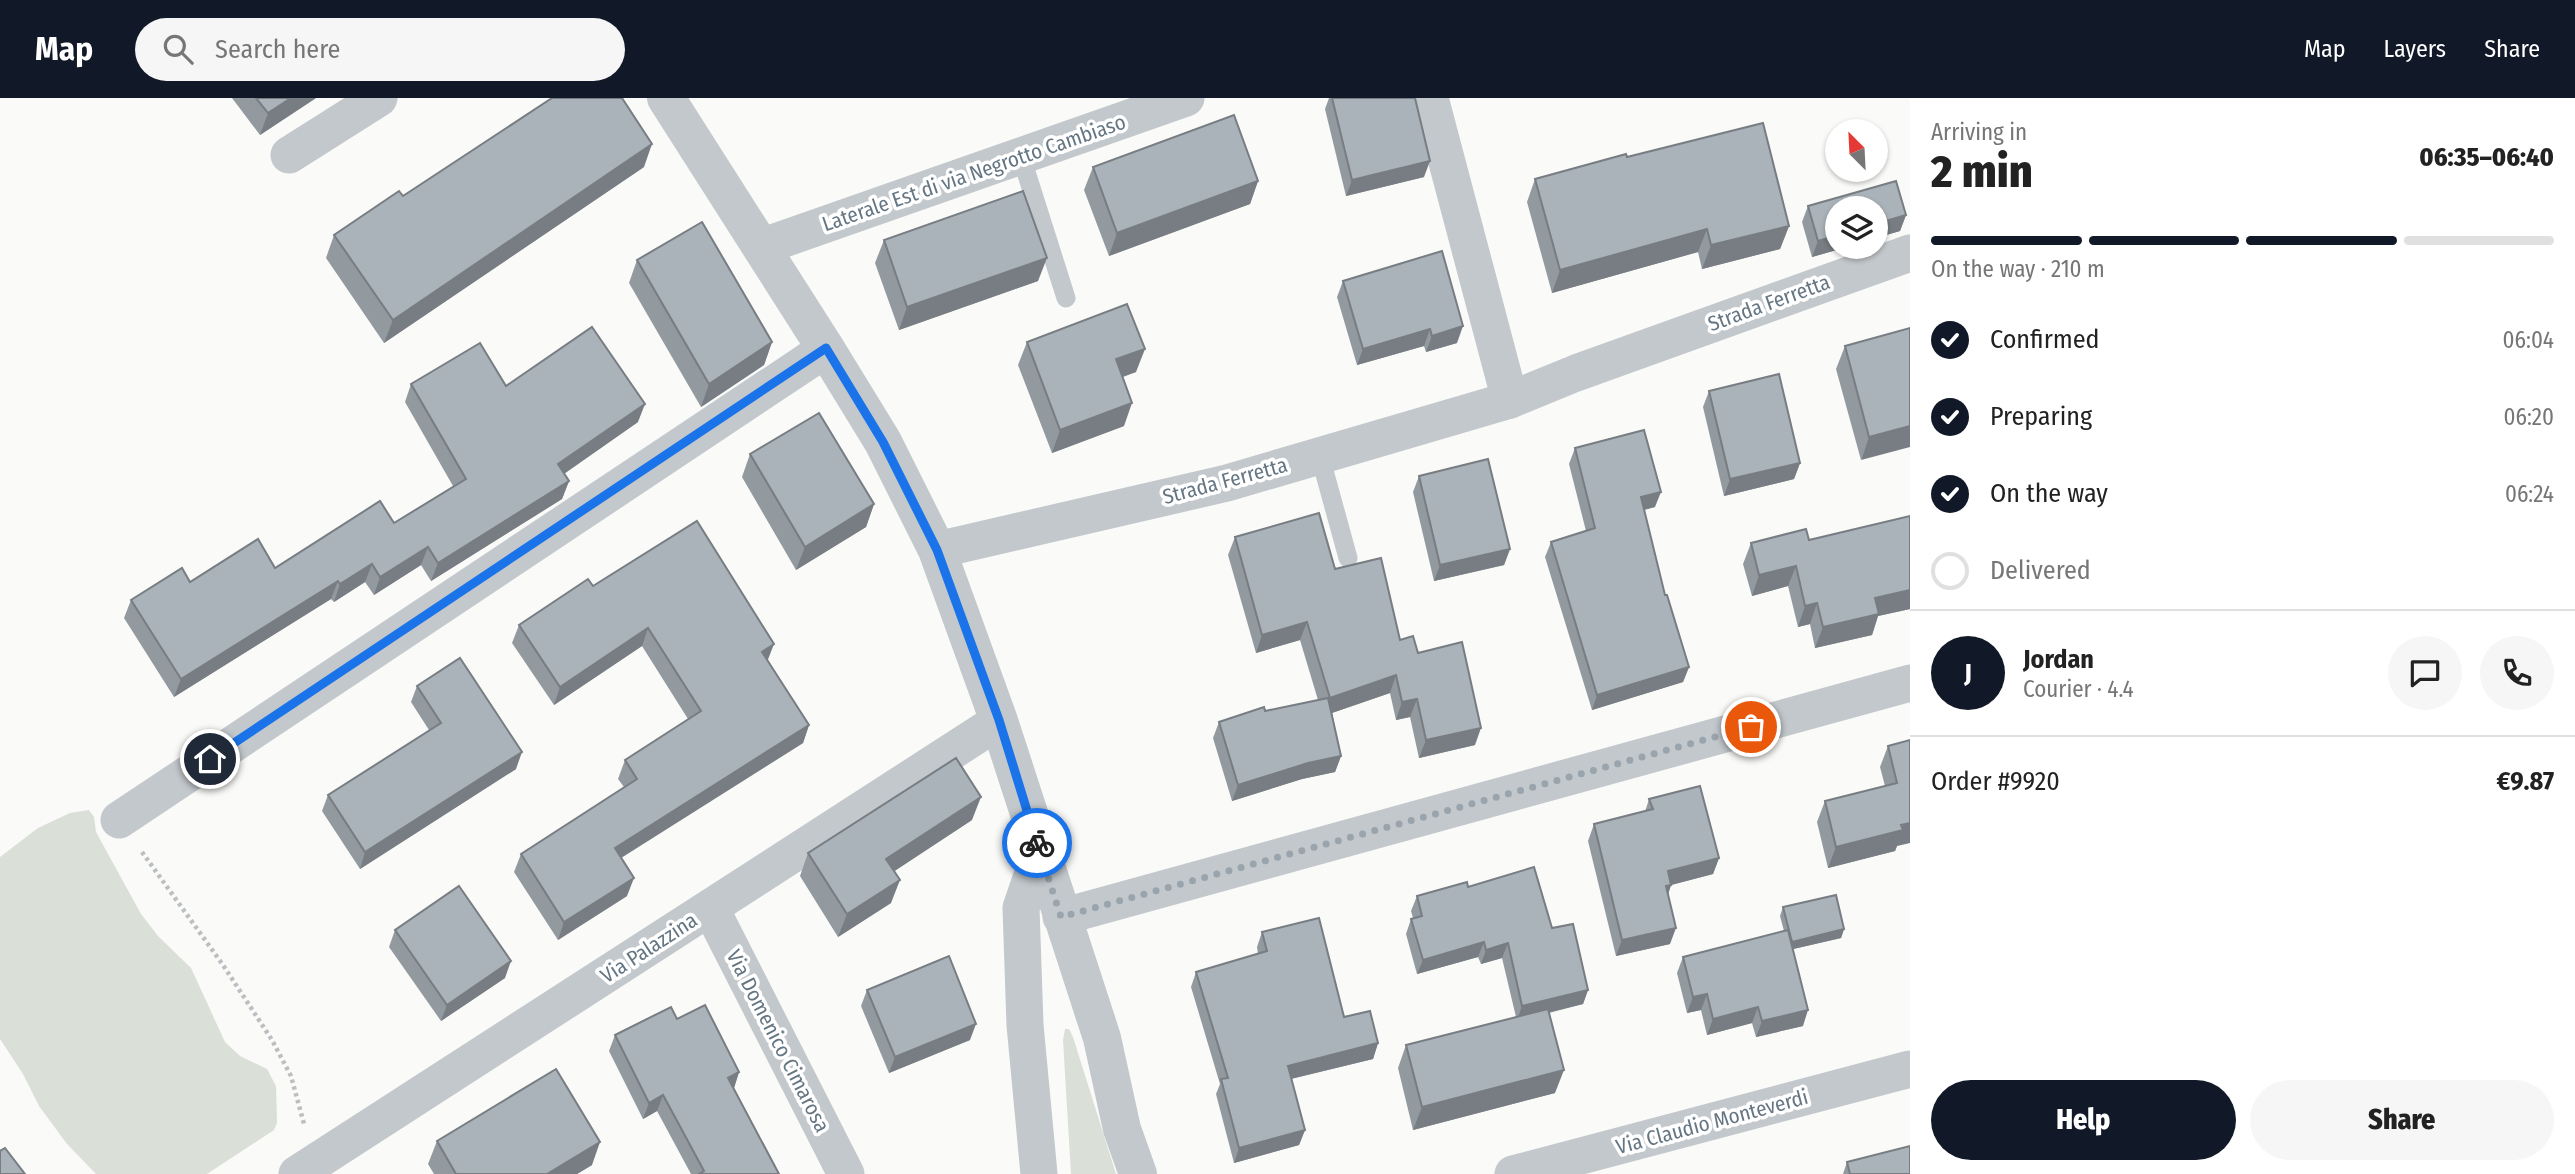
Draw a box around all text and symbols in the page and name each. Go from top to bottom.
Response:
search box [135,18,625,81]
text: Map [35,29,93,69]
icon: search [159,30,197,68]
text: Search here [215,34,340,65]
text: Map [2304,35,2346,63]
text: Layers [2384,35,2446,63]
text: Share [2484,35,2540,63]
street label: Laterale Est di via Negrotto Cambiaso [819,109,1129,237]
text: Arriving in [1931,118,2027,146]
north arrow [1825,119,1888,182]
map controls [1825,119,1888,259]
text: 06:35–06:40 [2419,142,2554,173]
text: 2 min [1931,144,2033,199]
button: layers [1825,196,1888,259]
text: On the way · 210 m [1931,255,2105,283]
street label: Strada Ferretta [1704,269,1834,337]
icon: check [1931,321,1969,359]
text: Confirmed [1990,324,2100,355]
text: 06:04 [2503,326,2554,354]
icon: check [1931,398,1969,436]
text: Preparing [1990,401,2092,432]
text: 06:20 [2504,403,2554,431]
street label: Strada Ferretta [1160,452,1290,510]
icon: check [1931,475,1969,513]
text: On the way [1990,478,2108,509]
text: 06:24 [2505,480,2554,508]
text: Delivered [1990,555,2091,586]
button: chat [2388,636,2462,710]
button: phone [2480,636,2554,710]
text: Jordan [2023,644,2094,675]
text: J [1964,658,1972,689]
text: Courier · 4.4 [2023,675,2134,703]
pin [1721,697,1781,757]
icon: bag [1732,708,1770,746]
pin [180,729,240,789]
icon: home [191,740,229,778]
text: Order #9920 [1931,766,2060,797]
text: €9.87 [2497,766,2554,797]
courier [1002,808,1072,878]
icon: bike [1018,824,1056,862]
street label: Via Palazzina [596,907,702,989]
street label: Via Domenico Cimarosa [721,945,835,1137]
button: Help [1931,1080,2236,1160]
button: Share [2250,1080,2554,1160]
street label: Via Claudio Monteverdi [1613,1084,1811,1160]

